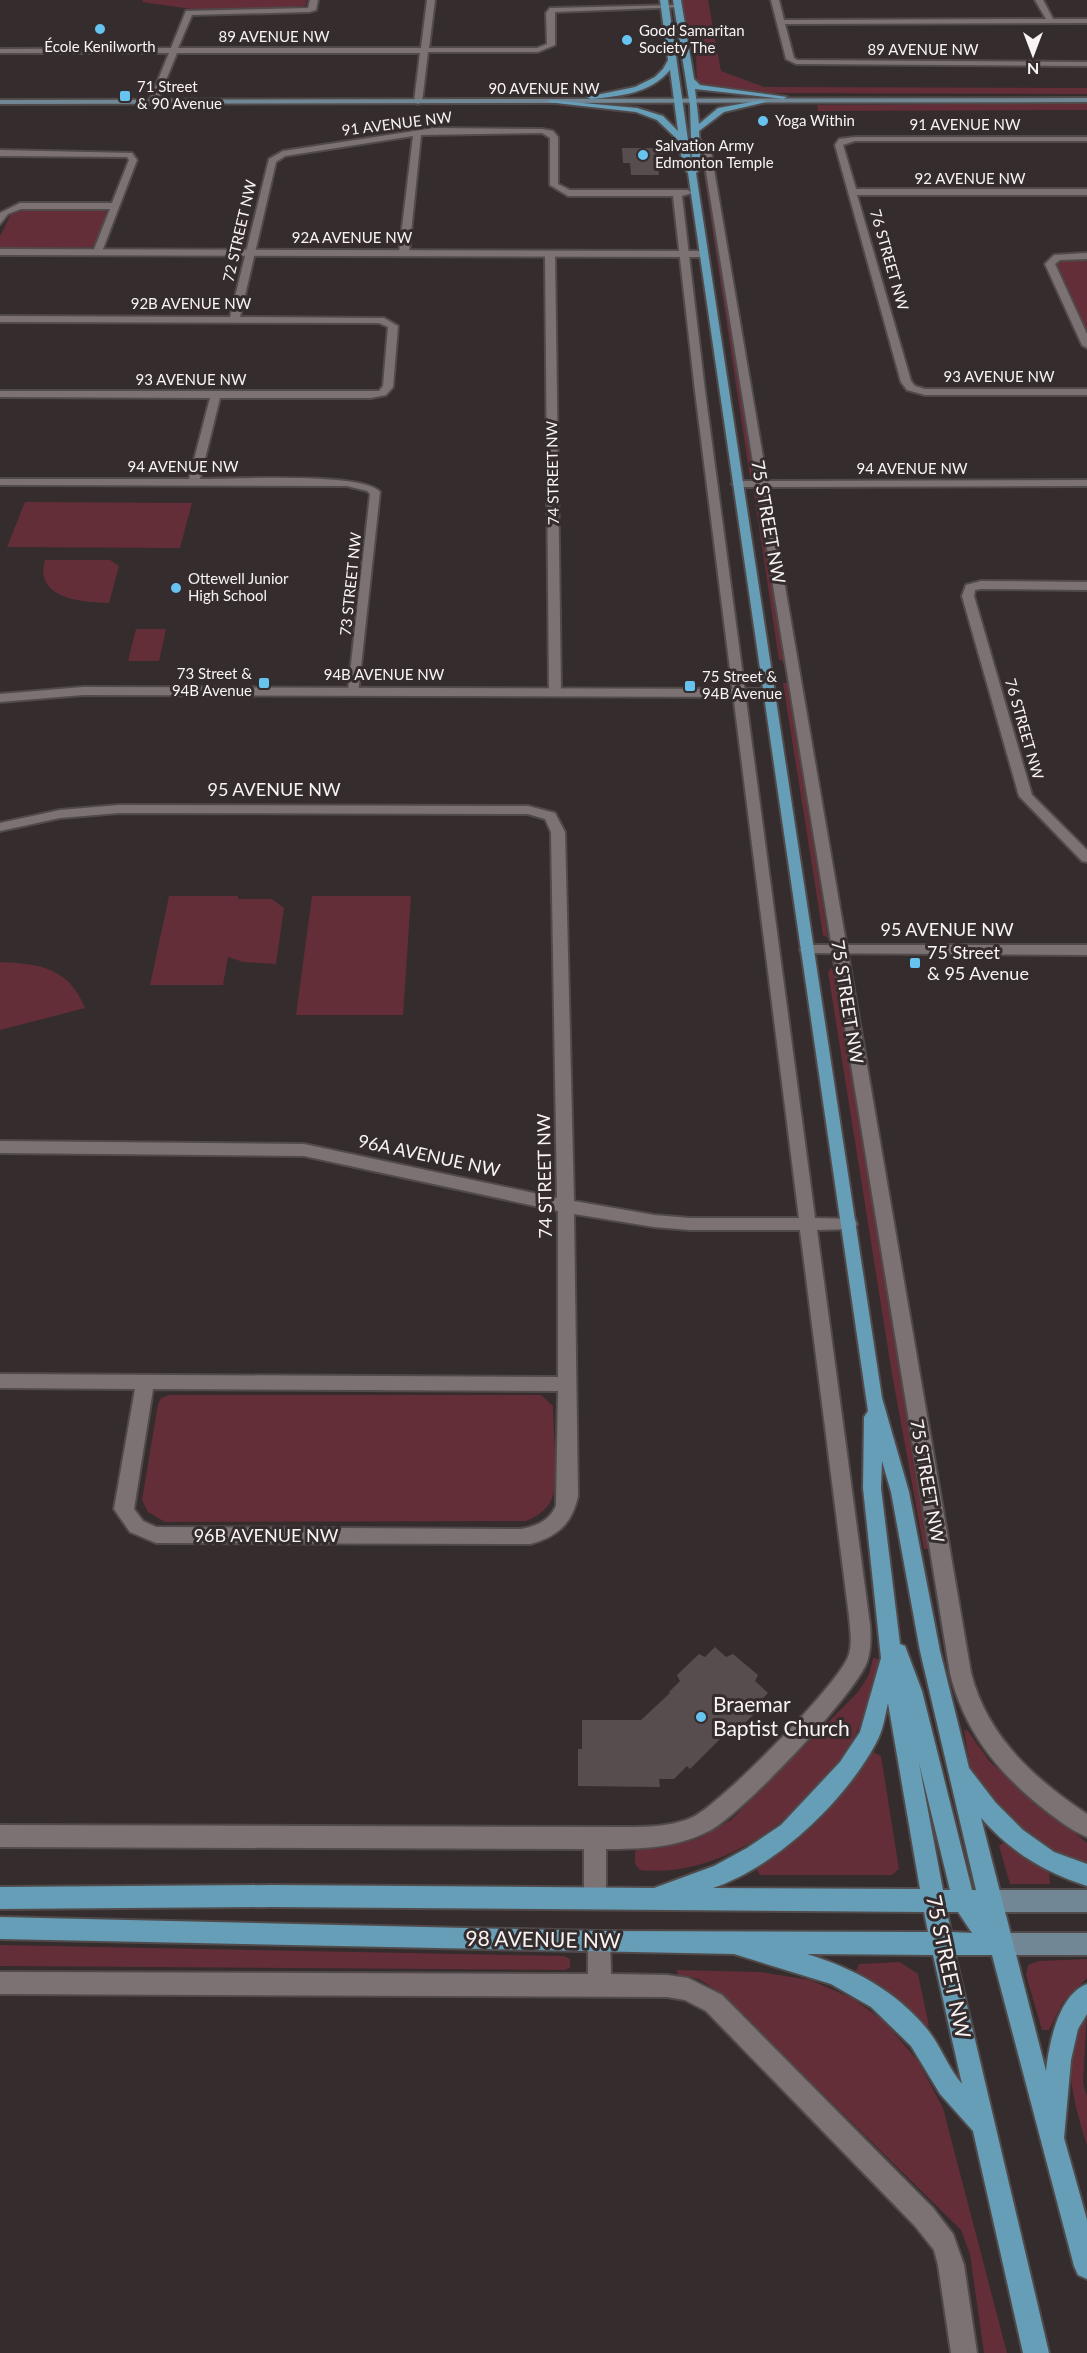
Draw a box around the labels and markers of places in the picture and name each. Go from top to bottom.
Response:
place label: Good Samaritan Society The [639,21,745,56]
marker: École Kenilworth [93,22,107,36]
marker: Good Samaritan Society The [620,33,634,47]
place label: École Kenilworth [44,37,156,55]
place label: 71 Street & 90 Avenue [137,77,222,112]
marker: 71 Street & 90 Avenue [118,89,132,103]
place label: Yoga Within [775,111,855,129]
marker: Yoga Within [756,114,770,128]
place label: Salvation Army Edmonton Temple [655,136,774,171]
marker: Salvation Army Edmonton Temple [636,148,650,162]
place label: Ottewell Junior High School [188,569,289,604]
marker: Ottewell Junior High School [169,581,183,595]
place label: 73 Street & 94B Avenue [172,664,252,699]
place label: 75 Street & 94B Avenue [702,667,782,702]
marker: 73 Street & 94B Avenue [257,676,271,690]
marker: 75 Street & 94B Avenue [683,679,697,693]
place label: 75 Street & 95 Avenue [927,941,1029,984]
marker: 75 Street & 95 Avenue [908,956,922,970]
place label: Braemar Baptist Church [713,1691,850,1740]
marker: Braemar Baptist Church [694,1710,708,1724]

